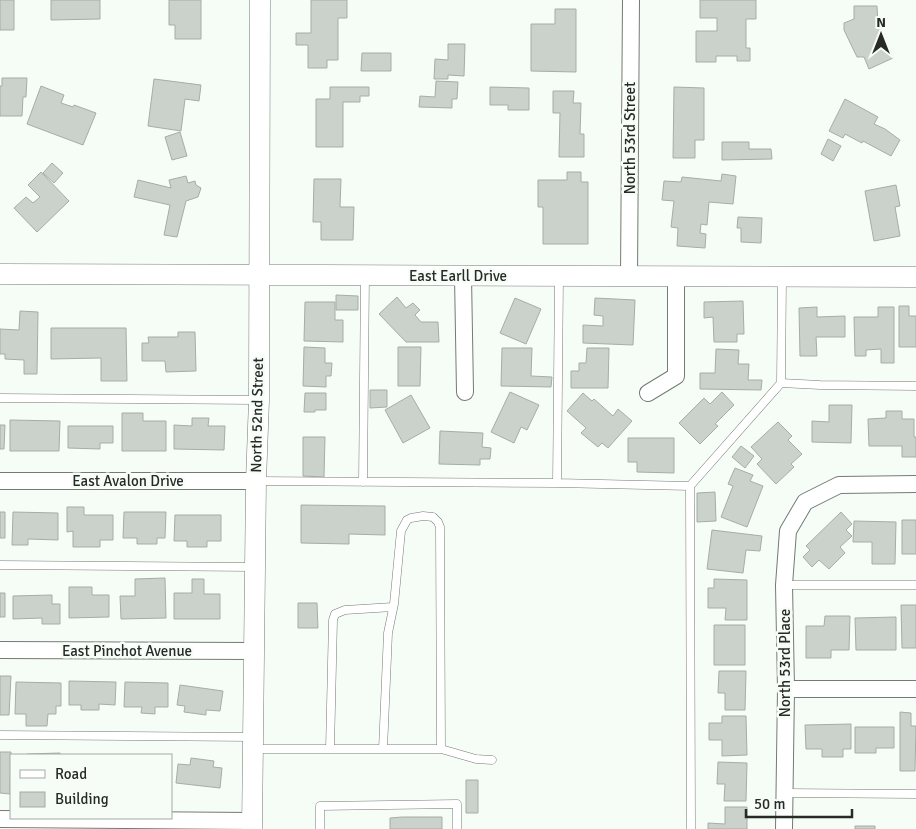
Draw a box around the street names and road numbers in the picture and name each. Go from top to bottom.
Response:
street label: North 53rd Street [621,82,639,194]
street label: East Earll Drive [409,267,507,285]
street label: North 52nd Street [247,357,267,473]
street label: East Avalon Drive [72,472,184,490]
street label: North 53rd Place [776,609,794,717]
street label: East Pinchot Avenue [62,642,192,660]

